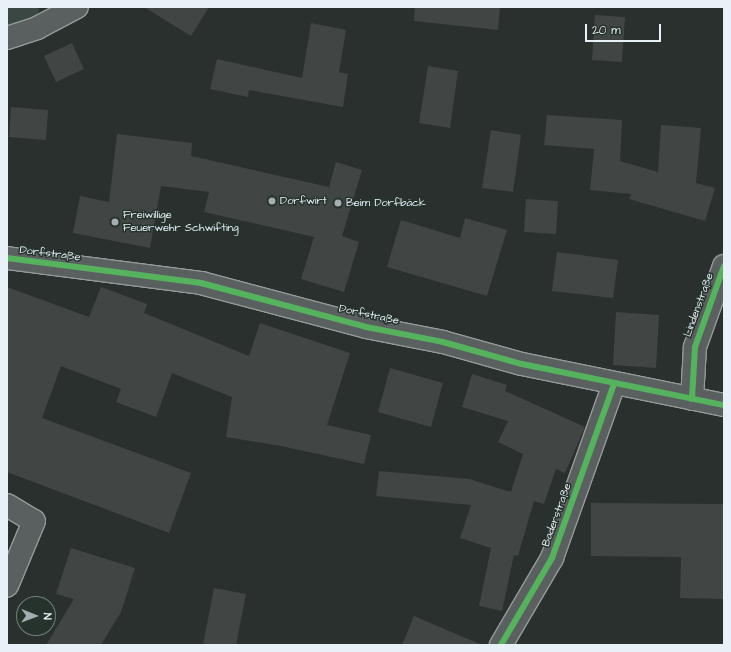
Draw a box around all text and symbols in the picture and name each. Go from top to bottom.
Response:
scale bar [587,16,663,42]
text: 20 m [592,22,621,39]
place label: Dorfwirt [280,194,327,208]
marker: Dorfwirt [267,196,277,206]
place label: Beim Dorfbäck [346,196,426,210]
marker: Beim Dorfbäck [333,198,343,208]
place label: Freiwillige Feuerwehr Schwifting [123,209,239,235]
marker: Freiwillige Feuerwehr Schwifting [110,217,120,227]
street label: Dorfstraße [19,244,81,264]
street label: Lindenstraße [681,271,717,339]
street label: Dorfstraße [338,302,400,328]
street label: Baderstraße [539,482,575,548]
north arrow [16,596,56,636]
text: N [40,613,55,620]

